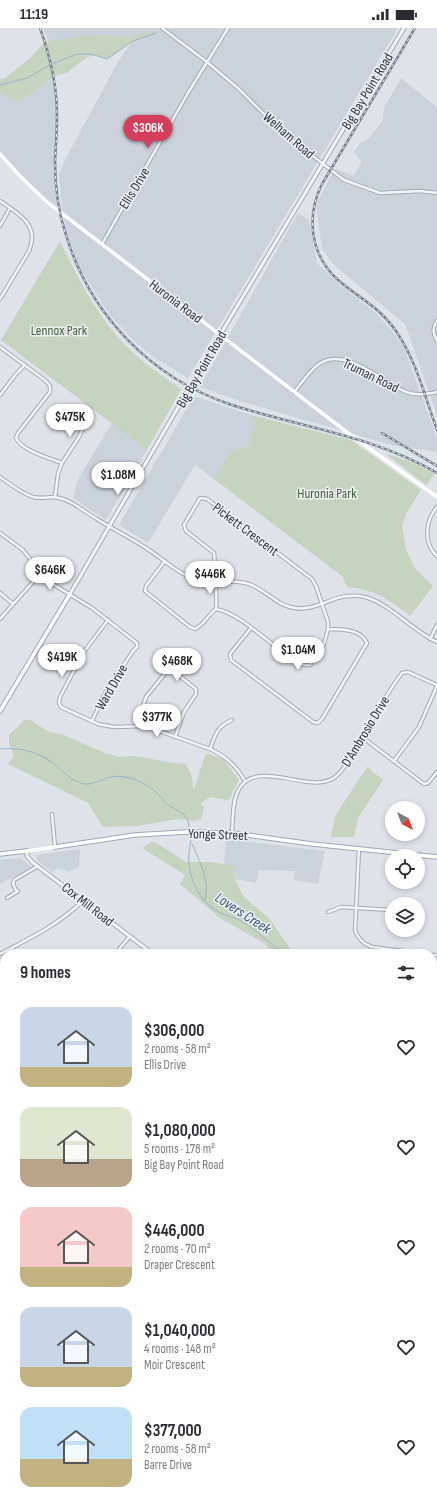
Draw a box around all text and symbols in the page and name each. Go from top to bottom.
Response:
text: 11:19 [20,5,48,24]
street label: Big Bay Point Road [338,50,397,133]
street label: Welham Road [259,108,318,163]
pin: $306K [120,115,176,149]
text: $306K [132,120,164,136]
street label: Ellis Drive [115,164,153,212]
street label: Huronia Road [146,276,206,327]
park label: Lennox Park [31,322,88,339]
street label: Big Bay Point Road [173,328,230,411]
street label: Truman Road [340,355,402,396]
pin: $475K [42,404,98,438]
text: $475K [55,409,85,425]
pin: $1.08M [85,462,151,496]
text: $1.08M [100,467,136,483]
park label: Huronia Park [297,485,357,502]
street label: Pickett Crescent [209,499,282,560]
pin: $646K [22,557,78,591]
pin: $446K [182,561,238,595]
text: $646K [34,562,66,578]
text: $446K [194,566,226,582]
pin: $1.04M [265,637,331,671]
text: $1.04M [280,642,316,658]
pin: $419K [34,644,90,678]
pin: $468K [149,648,205,682]
text: $419K [47,649,77,665]
text: $468K [161,653,193,669]
street label: Ward Drive [91,661,131,713]
street label: D'Ambrosio Drive [338,693,393,770]
pin: $377K [129,704,185,738]
text: $377K [142,709,172,725]
north arrow [385,801,425,841]
map controls [385,801,425,937]
street label: Yonge Street [188,825,248,844]
button: locate [385,849,425,889]
street label: Cox Mill Road [58,879,117,930]
water label: Lovers Creek [211,888,275,939]
button: layers [385,897,425,937]
icon: filters [395,962,417,984]
text: 9 homes [20,963,71,983]
text: $306,000 [144,1021,204,1041]
icon: home [52,1023,100,1071]
icon: heart [395,1036,417,1058]
text: 2 rooms · 58 m² [144,1041,211,1057]
text: Ellis Drive [144,1057,186,1073]
text: $1,080,000 [144,1121,216,1141]
icon: home [52,1123,100,1171]
icon: heart [395,1136,417,1158]
text: 5 rooms · 178 m² [144,1141,215,1157]
text: Big Bay Point Road [144,1157,224,1173]
text: $446,000 [144,1221,205,1241]
icon: home [52,1223,100,1271]
icon: heart [395,1236,417,1258]
text: 2 rooms · 70 m² [144,1241,211,1257]
text: Draper Crescent [144,1257,215,1273]
text: $1,040,000 [144,1321,215,1341]
icon: home [52,1323,100,1371]
icon: heart [395,1336,417,1358]
text: 4 rooms · 148 m² [144,1341,216,1357]
text: Moir Crescent [144,1357,205,1373]
text: $377,000 [144,1421,202,1441]
icon: home [52,1423,100,1471]
icon: heart [395,1436,417,1458]
text: 2 rooms · 58 m² [144,1441,211,1457]
text: Barre Drive [144,1457,192,1473]

